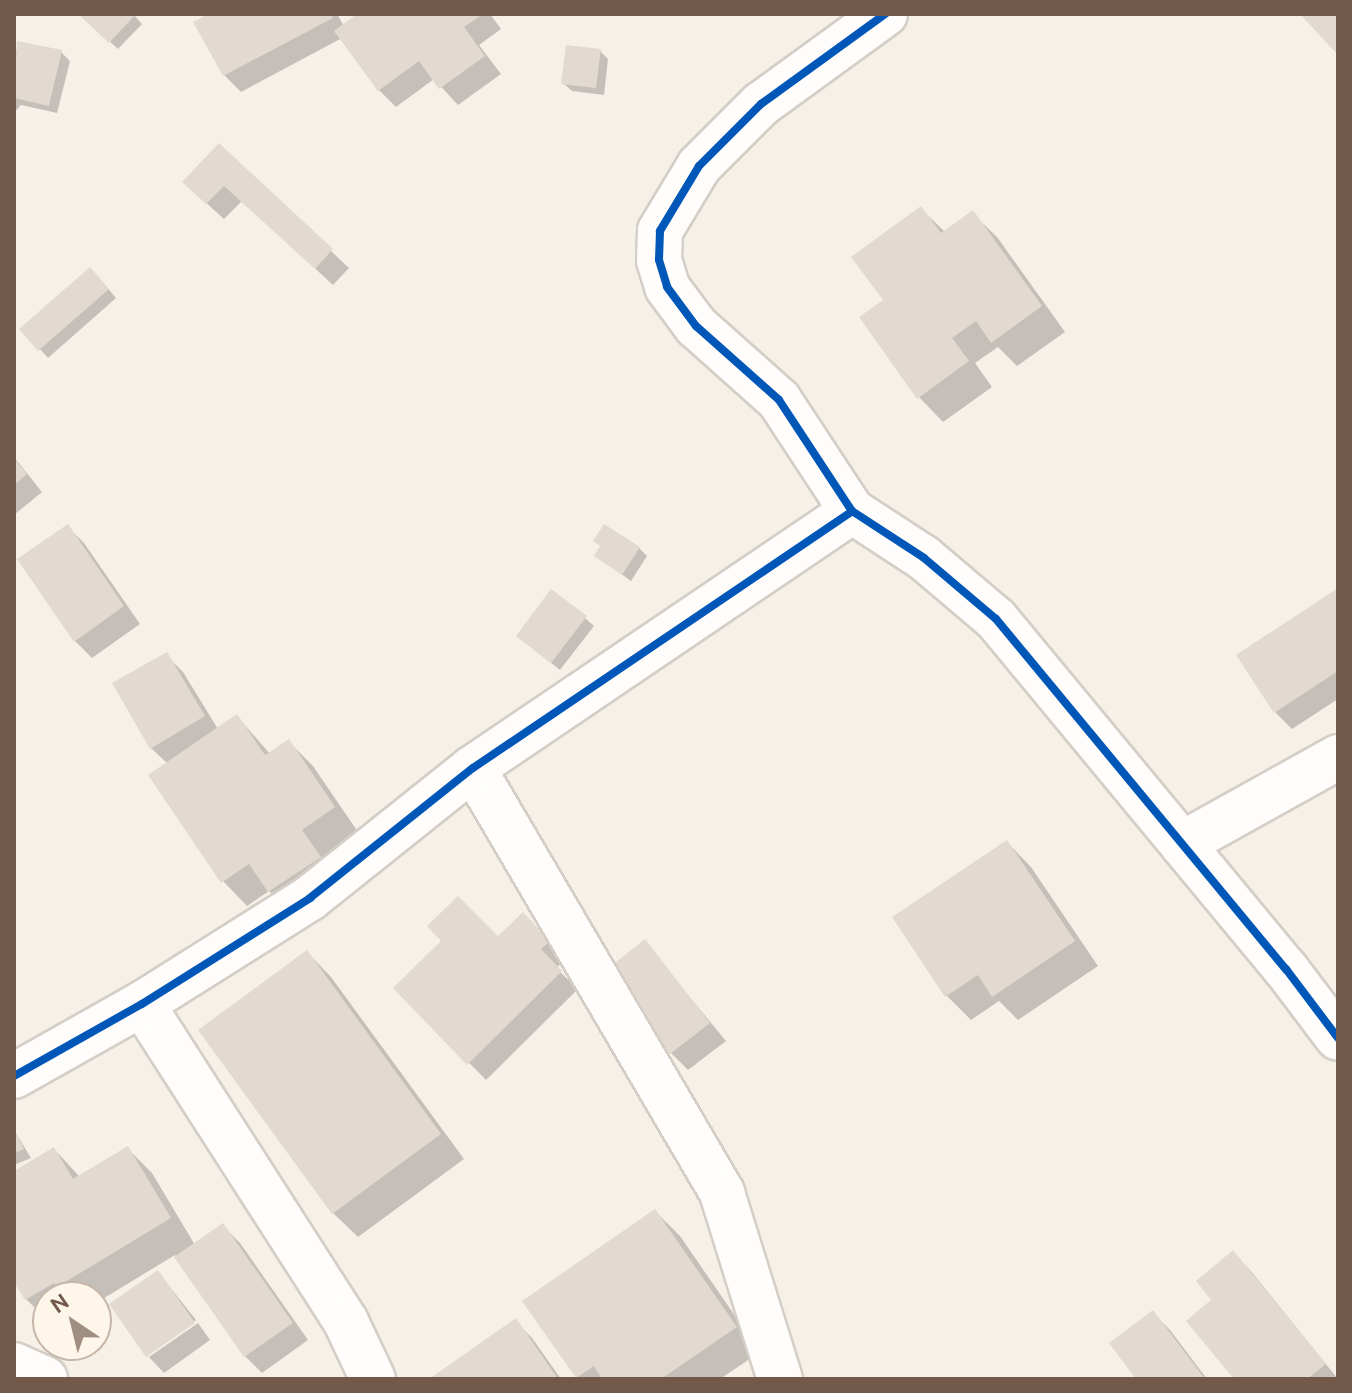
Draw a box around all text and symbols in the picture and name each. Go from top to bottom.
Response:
north arrow [32,1281,112,1361]
text: N [45,1288,73,1318]

